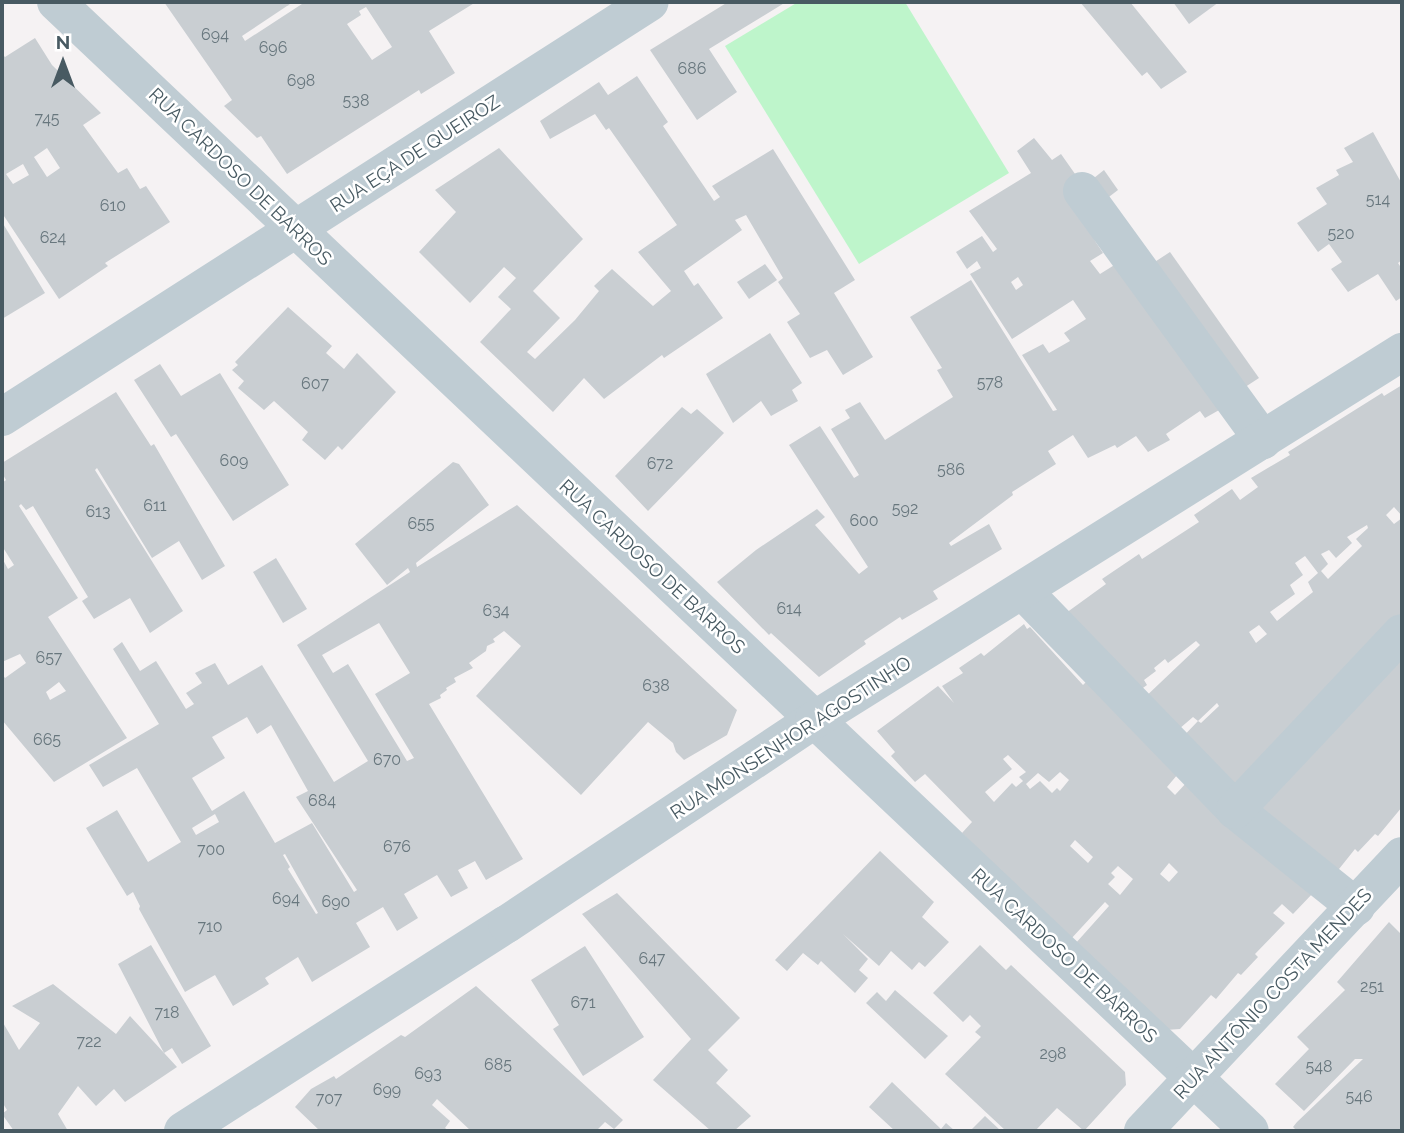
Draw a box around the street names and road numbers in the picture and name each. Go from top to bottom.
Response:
street label: RUA CARDOSO DE BARROS [143,83,337,271]
street label: RUA EÇA DE QUEIROZ [325,90,505,218]
street label: RUA CARDOSO DE BARROS [554,475,750,659]
street label: RUA MONSENHOR AGOSTINHO [666,651,916,825]
street label: RUA CARDOSO DE BARROS [966,864,1162,1048]
street label: RUA ANTÔNIO COSTA MENDES [1169,883,1377,1105]

